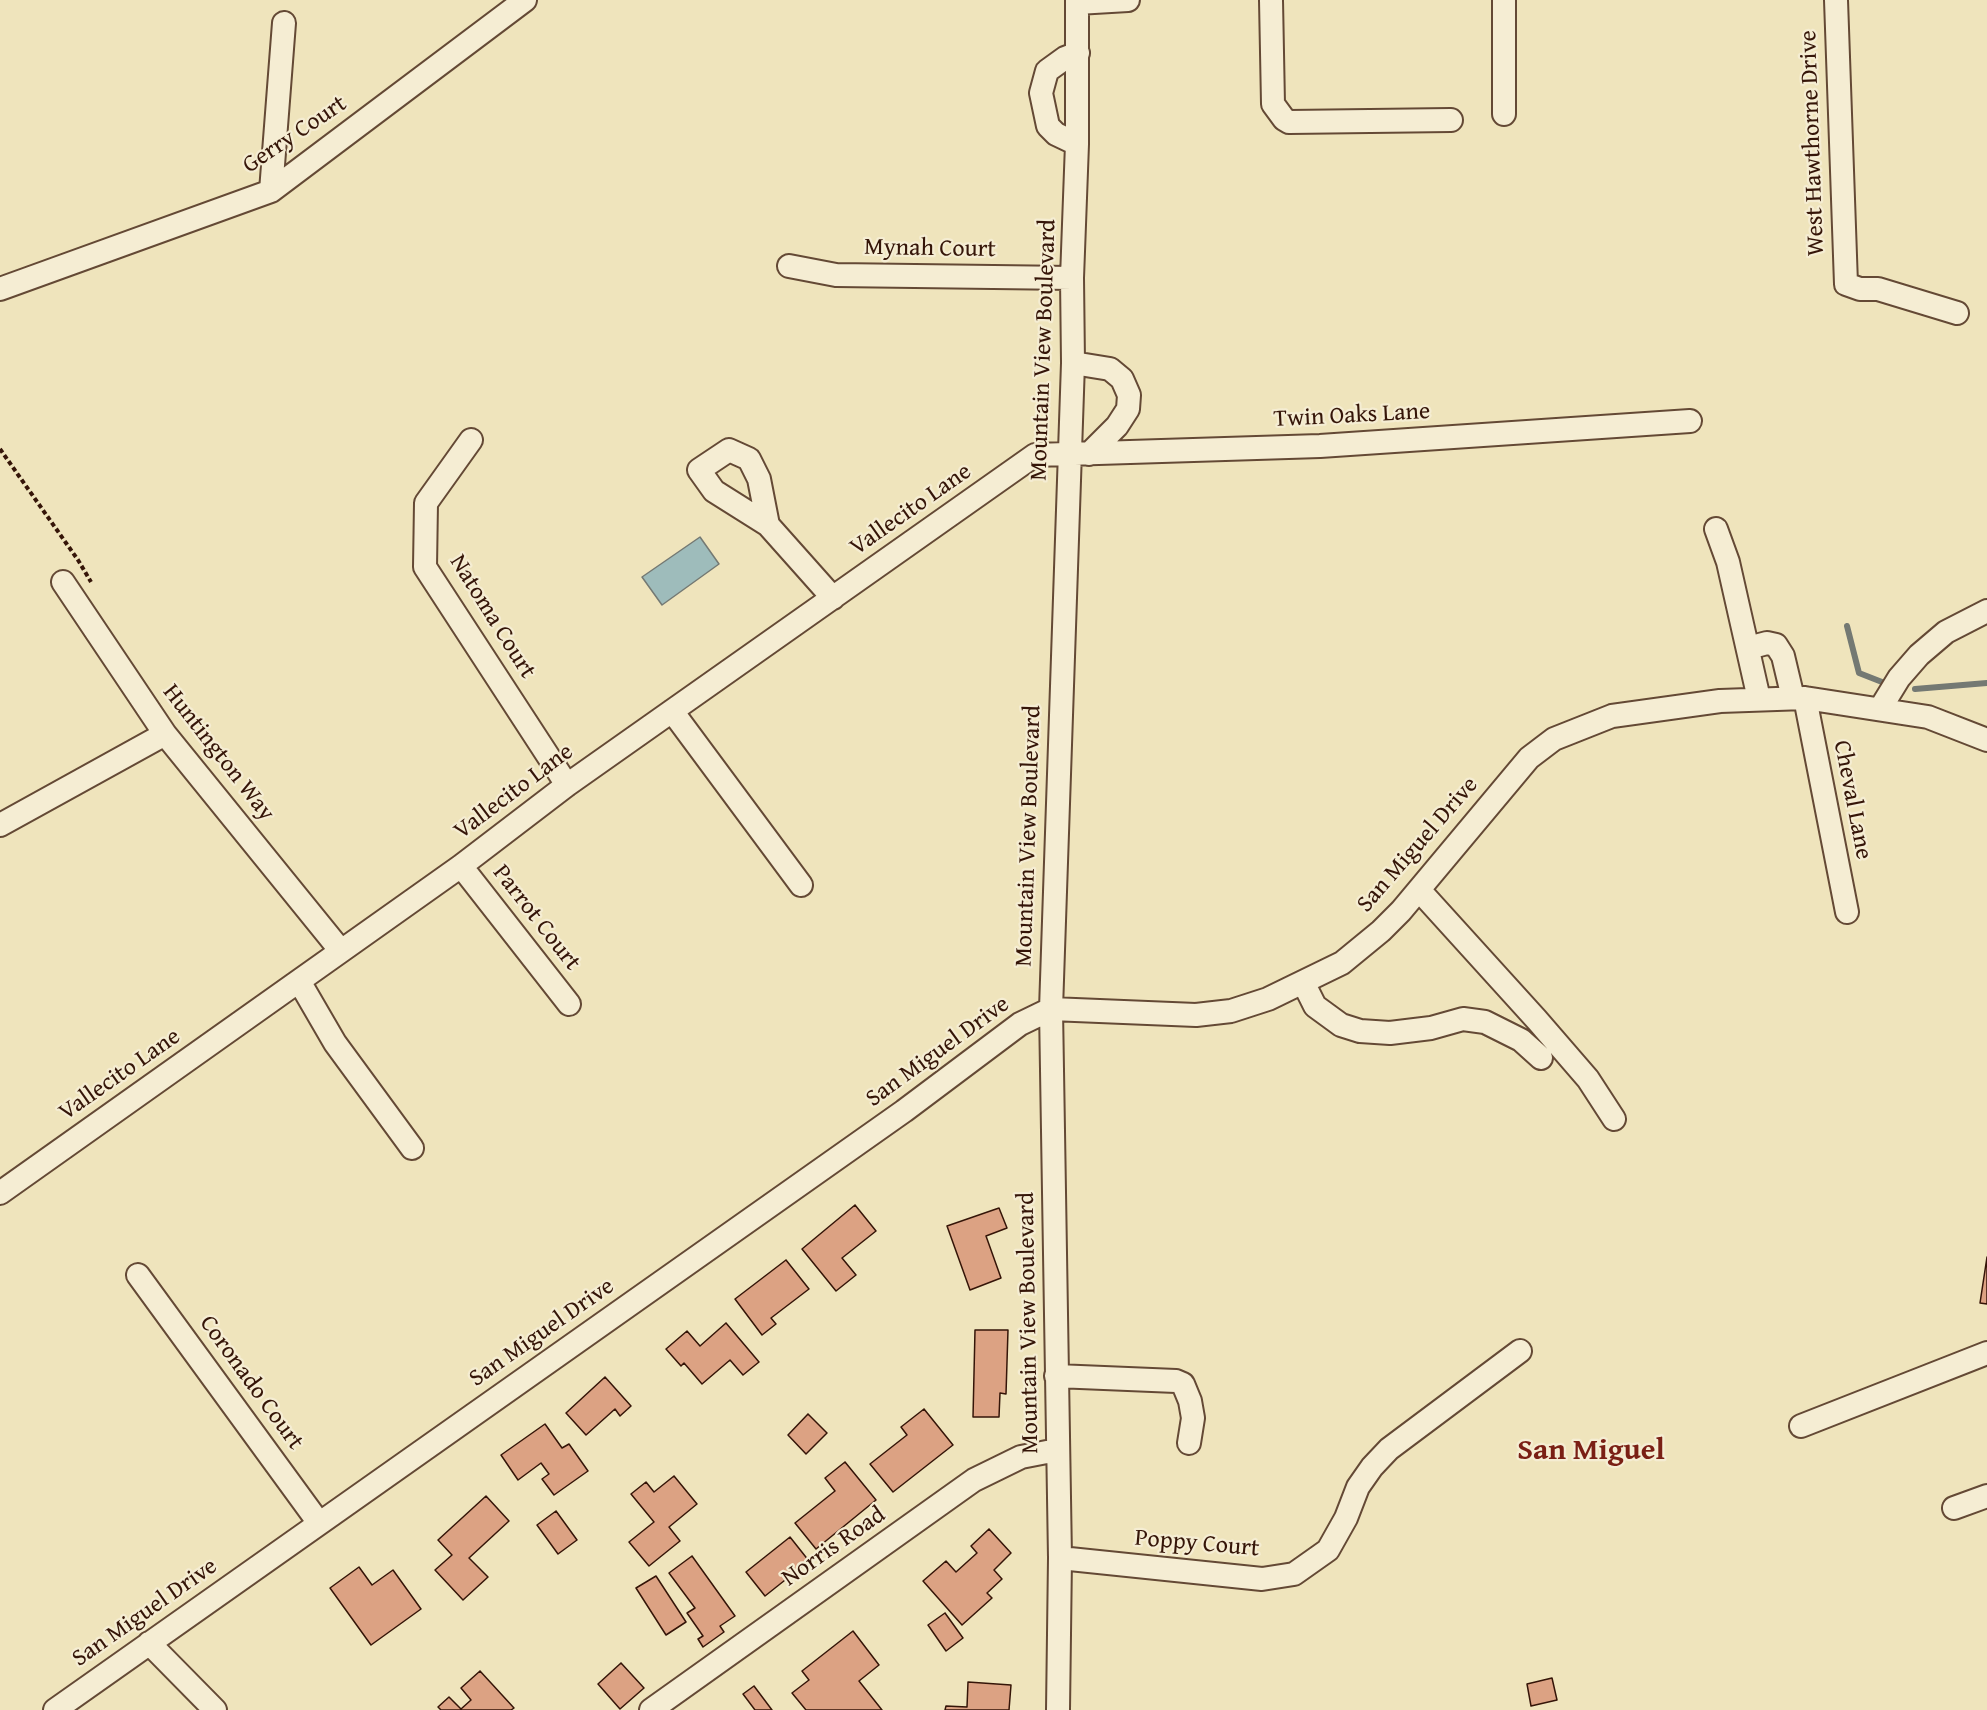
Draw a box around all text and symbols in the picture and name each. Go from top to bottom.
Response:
street label: West Hawthorne Drive [1795,30,1831,256]
street label: Gerry Court [238,90,352,180]
street label: Mountain View Boulevard [1025,219,1063,481]
street label: Mynah Court [864,233,996,265]
street label: Twin Oaks Lane [1273,398,1431,434]
street label: Vallecito Lane [845,458,977,562]
street label: Natoma Court [443,550,541,684]
street label: Huntington Way [156,679,280,827]
street label: Mountain View Boulevard [1010,705,1048,967]
street label: Vallecito Lane [449,738,579,846]
street label: Cheval Lane [1826,738,1878,862]
street label: San Miguel Drive [1351,771,1485,919]
street label: Parrot Court [486,859,586,977]
street label: San Miguel Drive [861,990,1015,1114]
street label: Vallecito Lane [54,1023,186,1127]
street label: Mountain View Boulevard [1012,1192,1046,1454]
street label: San Miguel Drive [464,1272,620,1394]
street label: Coronado Court [193,1310,309,1456]
district label: San Miguel [1517,1433,1665,1469]
street label: Norris Road [777,1501,891,1593]
street label: Poppy Court [1134,1524,1260,1564]
street label: San Miguel Drive [67,1552,223,1674]

